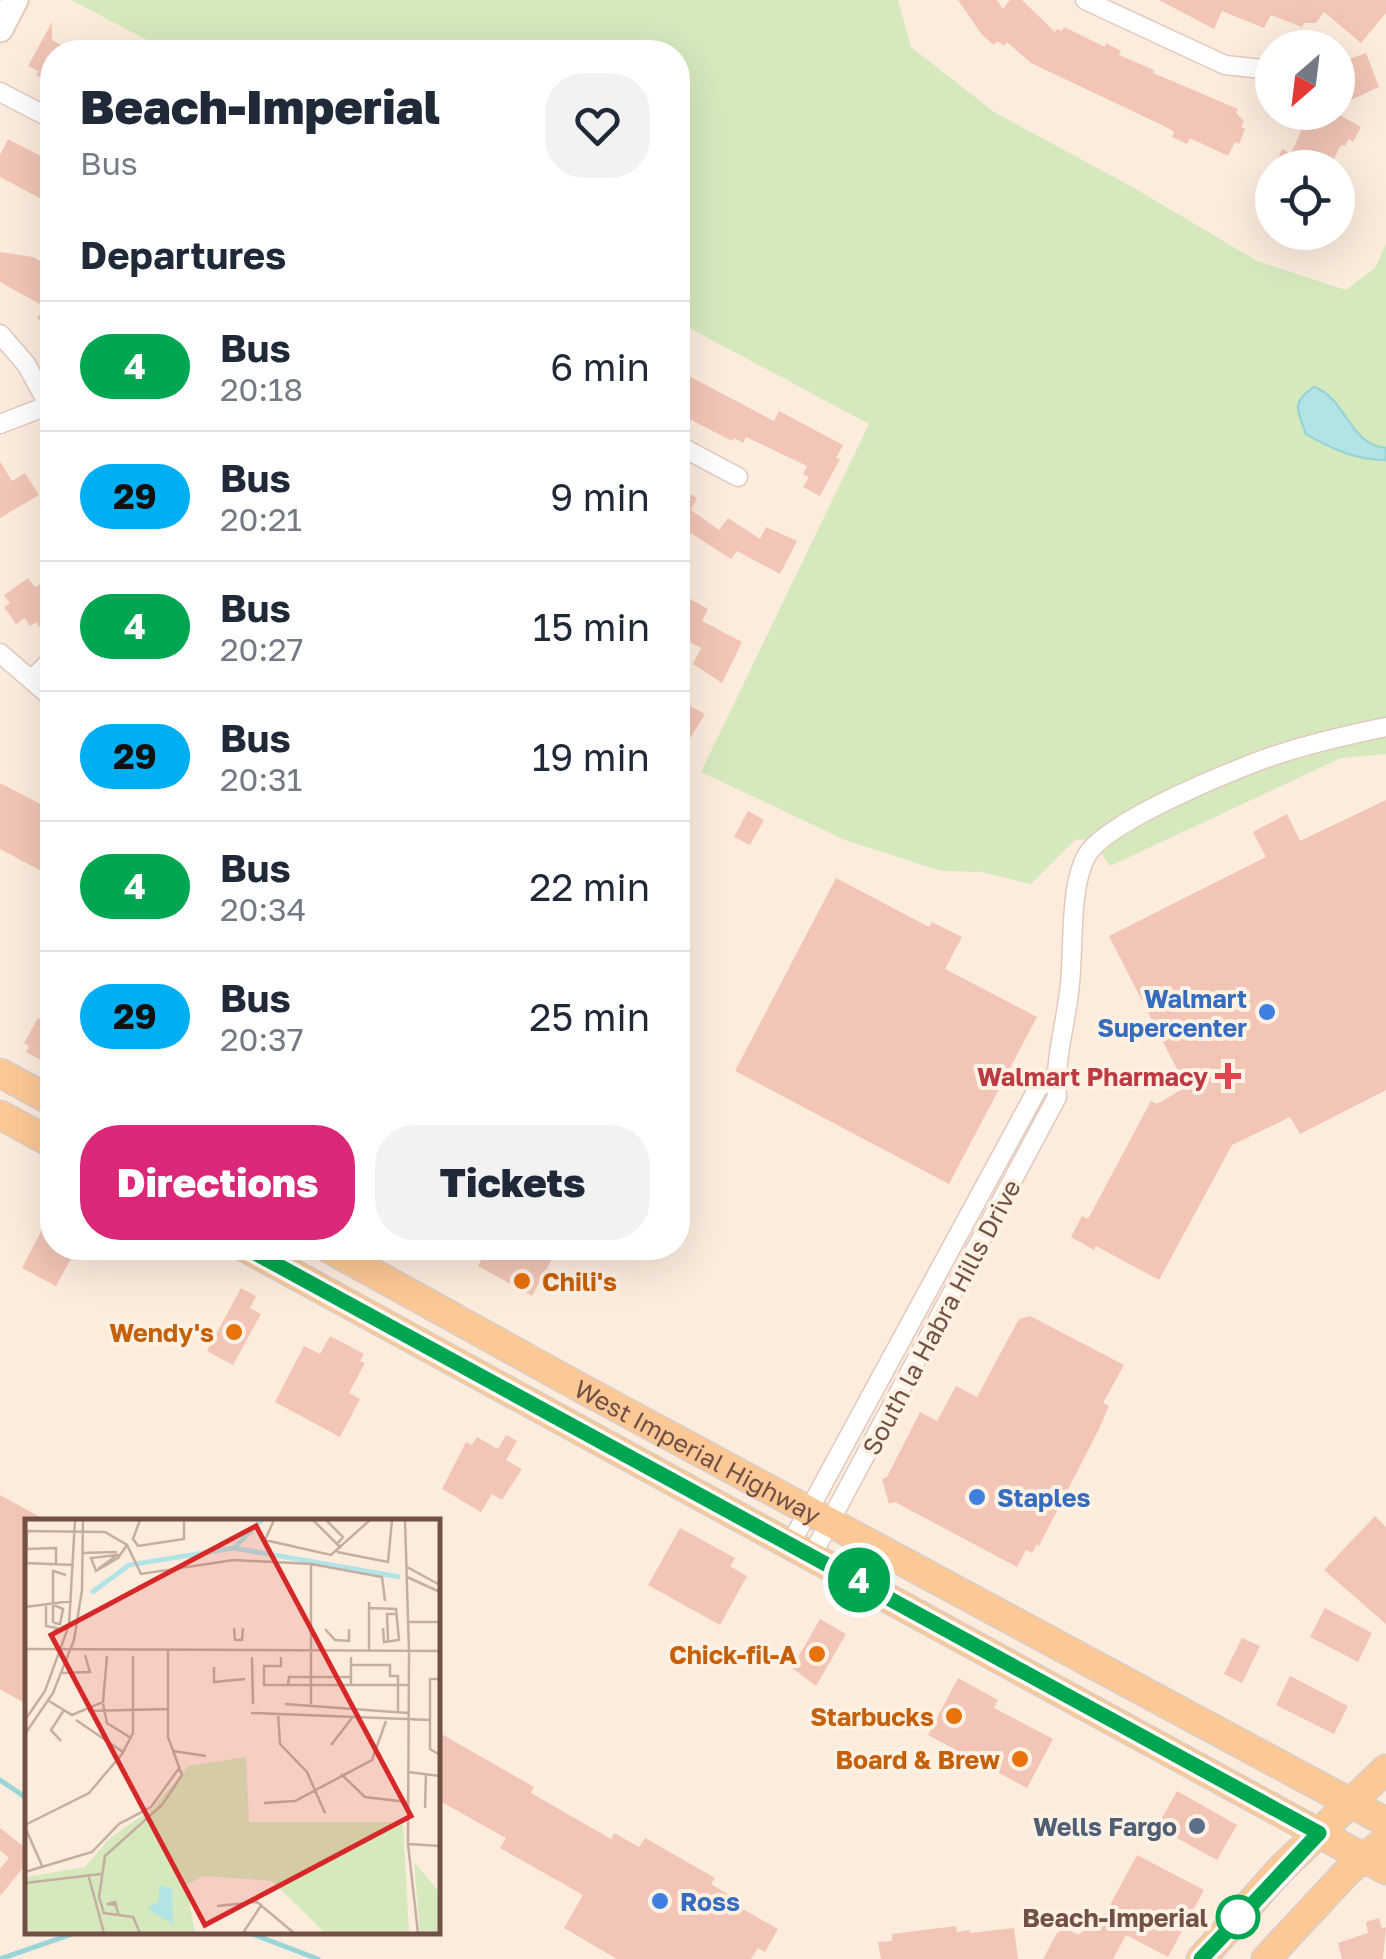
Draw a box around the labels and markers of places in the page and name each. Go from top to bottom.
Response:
place label: Walmart Supercenter [1097,983,1247,1043]
marker: Walmart Supercenter [1256,1001,1278,1023]
place label: Walmart Pharmacy [977,1061,1208,1092]
marker: Walmart Pharmacy [1217,1065,1239,1087]
place label: Chili's [542,1266,617,1297]
marker: Chili's [511,1270,533,1292]
place label: Wendy's [109,1317,214,1348]
marker: Wendy's [223,1321,245,1343]
place label: Staples [997,1482,1090,1513]
marker: Staples [966,1486,988,1508]
place label: Chick-fil-A [669,1639,797,1670]
marker: Chick-fil-A [806,1643,828,1665]
place label: Starbucks [810,1701,934,1732]
marker: Starbucks [943,1705,965,1727]
place label: Board & Brew [835,1744,1000,1775]
marker: Board & Brew [1009,1748,1031,1770]
place label: Wells Fargo [1033,1811,1177,1842]
marker: Wells Fargo [1186,1815,1208,1837]
place label: Ross [680,1886,740,1917]
marker: Ross [649,1890,671,1912]
marker: Beach-Imperial [1217,1896,1259,1938]
place label: Beach-Imperial [1022,1902,1208,1933]

